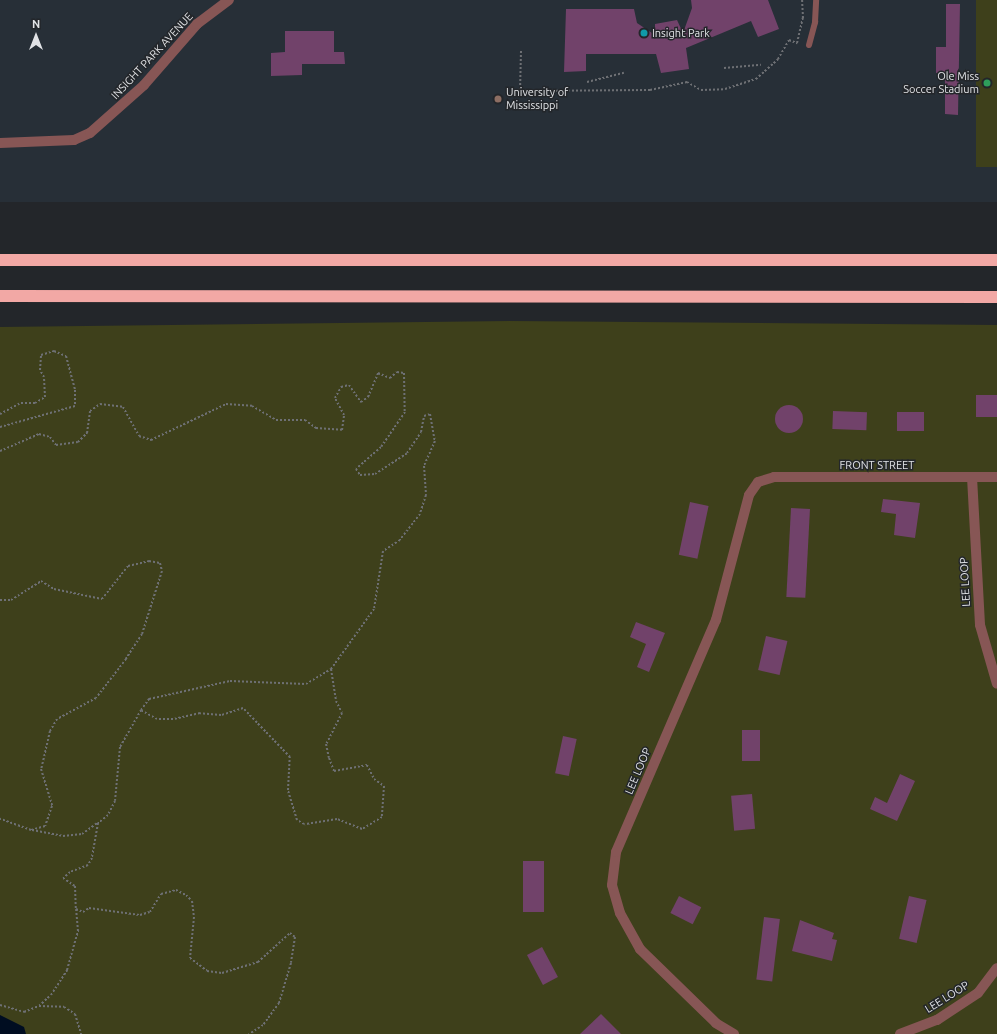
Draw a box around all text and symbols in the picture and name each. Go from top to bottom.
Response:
street label: INSIGHT PARK AVENUE [108,10,196,102]
north arrow [16,16,56,56]
text: N [32,18,40,30]
place label: Insight Park [652,26,710,40]
marker: Insight Park [639,28,649,38]
place label: Ole Miss Soccer Stadium [903,70,979,96]
marker: Ole Miss Soccer Stadium [982,78,992,88]
place label: University of Mississippi [506,86,568,112]
marker: University of Mississippi [493,94,503,104]
street label: FRONT STREET [840,458,914,472]
street label: LEE LOOP [957,557,973,607]
street label: LEE LOOP [622,746,654,796]
street label: LEE LOOP [923,978,971,1016]

